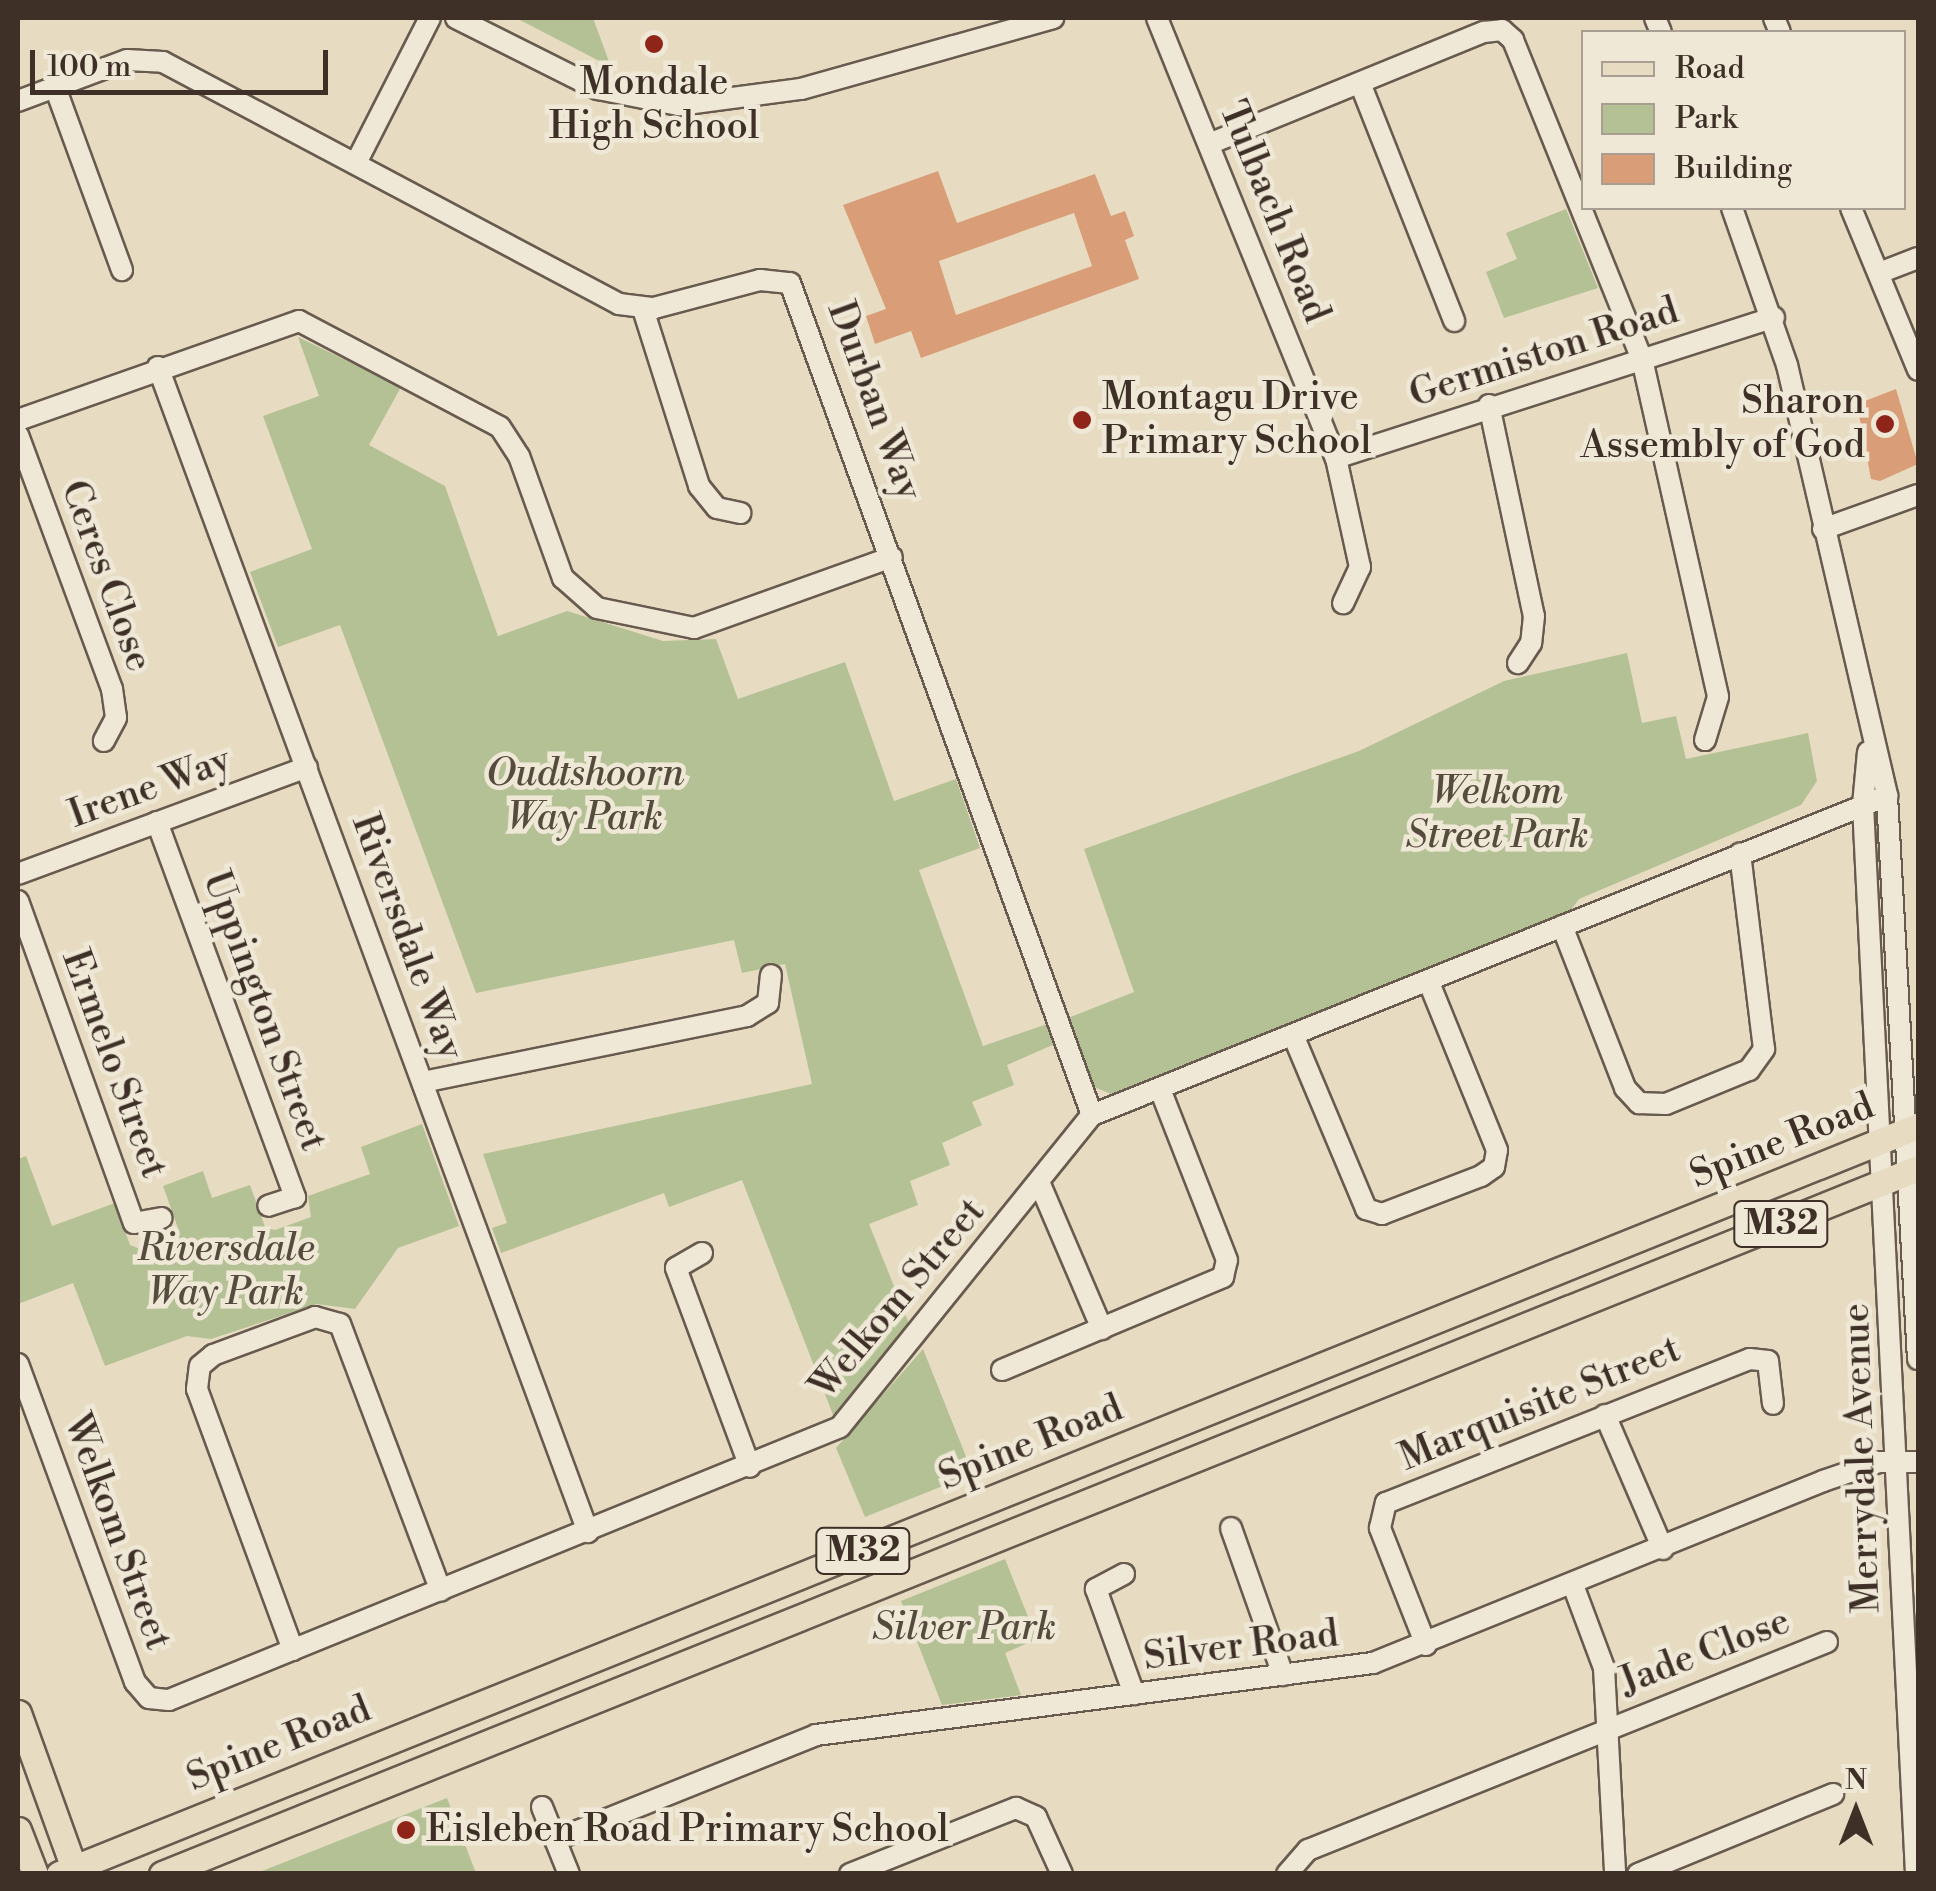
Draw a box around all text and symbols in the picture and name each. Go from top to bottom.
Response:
scale bar [35,30,332,92]
legend [1581,30,1906,210]
marker: Mondale High School [643,33,665,55]
text: 100 m [47,48,131,86]
text: Road [1675,50,1745,88]
place label: Mondale High School [549,60,759,150]
street label: Tulbach Road [1209,95,1339,329]
text: Park [1675,100,1737,138]
text: Building [1675,150,1792,188]
street label: Germiston Road [1404,288,1684,418]
street label: Durban Way [817,295,931,507]
place label: Montagu Drive Primary School [1102,375,1372,464]
place label: Sharon Assembly of God [1581,379,1865,468]
marker: Montagu Drive Primary School [1071,409,1093,431]
marker: Sharon Assembly of God [1874,413,1896,435]
street label: Ceres Close [50,474,162,678]
street label: Irene Way [63,738,237,838]
park label: Oudtshoorn Way Park [486,751,684,841]
park label: Welkom Street Park [1405,769,1589,858]
street label: Riversdale Way [341,808,473,1066]
street label: Uppington Street [192,865,336,1157]
street label: Ermelo Street [52,944,176,1184]
street label: Spine Road [1683,1084,1881,1198]
street label: Welkom Street [801,1190,995,1408]
road number: M32 [1731,1194,1831,1254]
park label: Riversdale Way Park [137,1226,315,1316]
street label: Merrydale Avenue [1834,1302,1890,1614]
street label: Marquisite Street [1393,1327,1687,1481]
street label: Spine Road [932,1386,1130,1500]
street label: Welkom Street [53,1408,181,1656]
road number: M32 [813,1521,913,1581]
street label: Jade Close [1614,1599,1796,1705]
park label: Silver Park [872,1605,1056,1651]
street label: Silver Road [1141,1611,1341,1681]
street label: Spine Road [180,1687,378,1801]
north arrow [1806,1761,1906,1861]
text: N [1845,1763,1867,1798]
place label: Eisleben Road Primary School [426,1807,949,1853]
marker: Eisleben Road Primary School [395,1819,417,1841]

